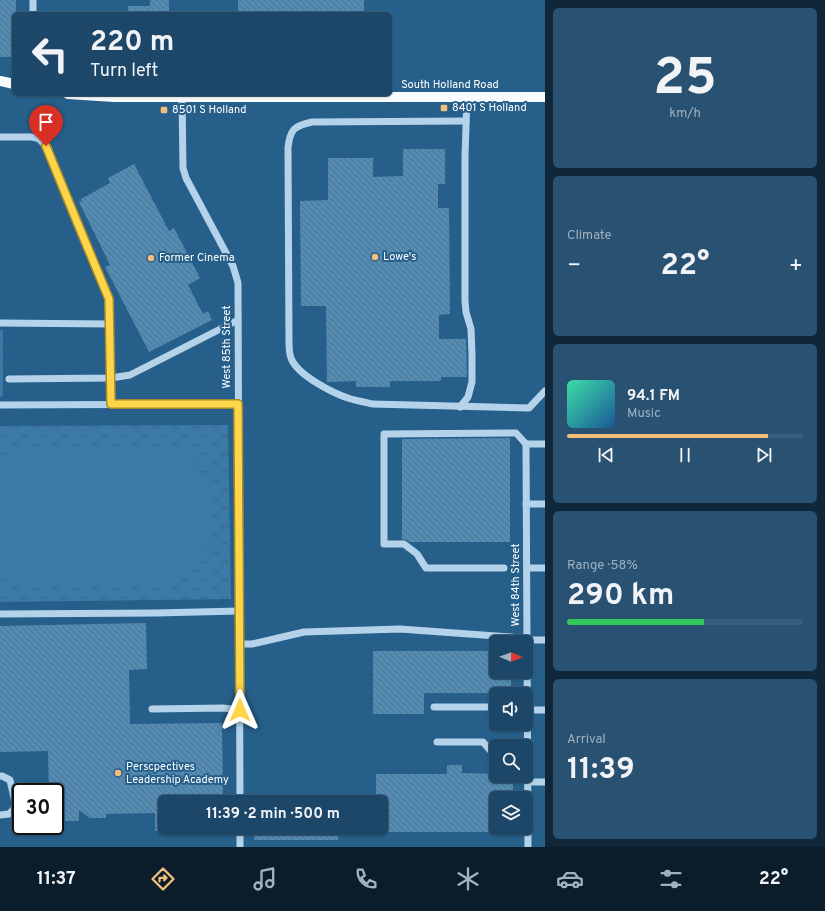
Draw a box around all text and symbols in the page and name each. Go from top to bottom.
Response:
text: 220 m [90,25,174,61]
icon: left [24,28,76,80]
text: 25 [653,47,717,113]
text: Turn left [90,60,158,83]
street label: South Holland Road [401,78,499,92]
place label: 8401 S Holland [452,101,527,115]
place label: 8501 S Holland [172,103,247,117]
marker: 8401 S Holland [439,103,449,113]
pin [29,105,63,146]
marker: 8501 S Holland [159,105,169,115]
text: km/h [669,106,701,122]
icon: arrive [35,111,57,133]
text: Climate [567,228,612,244]
text: 22° [660,248,710,285]
place label: Lowe's [383,250,416,264]
place label: Former Cinema [159,251,235,265]
marker: Lowe's [370,252,380,262]
marker: Former Cinema [146,253,156,263]
text: − [567,253,581,280]
text: + [789,253,803,280]
street label: West 85th Street [220,305,234,389]
text: 94.1 FM [627,387,680,406]
text: Music [627,406,661,422]
icon: previous [595,444,617,466]
icon: pause [674,444,696,466]
icon: next [753,444,775,466]
street label: West 84th Street [509,543,523,627]
text: Range · 58% [567,558,638,574]
text: 290 km [567,578,674,615]
north arrow [489,635,533,679]
map controls [489,635,533,835]
button: sound [489,687,533,731]
position arrow [219,689,261,731]
text: Arrival [567,732,606,748]
button: search [489,739,533,783]
text: 11:39 [567,752,635,789]
place label: Perscpectives Leadership Academy [126,760,229,787]
marker: Perscpectives Leadership Academy [113,768,123,778]
speed limit sign: 30 [12,783,64,835]
button: layers [489,791,533,835]
text: 11:39 · 2 min · 500 m [206,805,340,824]
icon: directions [149,865,177,893]
icon: music [251,865,279,893]
icon: phone [352,865,380,893]
icon: climate [454,865,482,893]
icon: car [556,865,584,893]
icon: filters [657,865,685,893]
text: 11:37 [37,868,76,891]
text: 22° [759,868,788,891]

